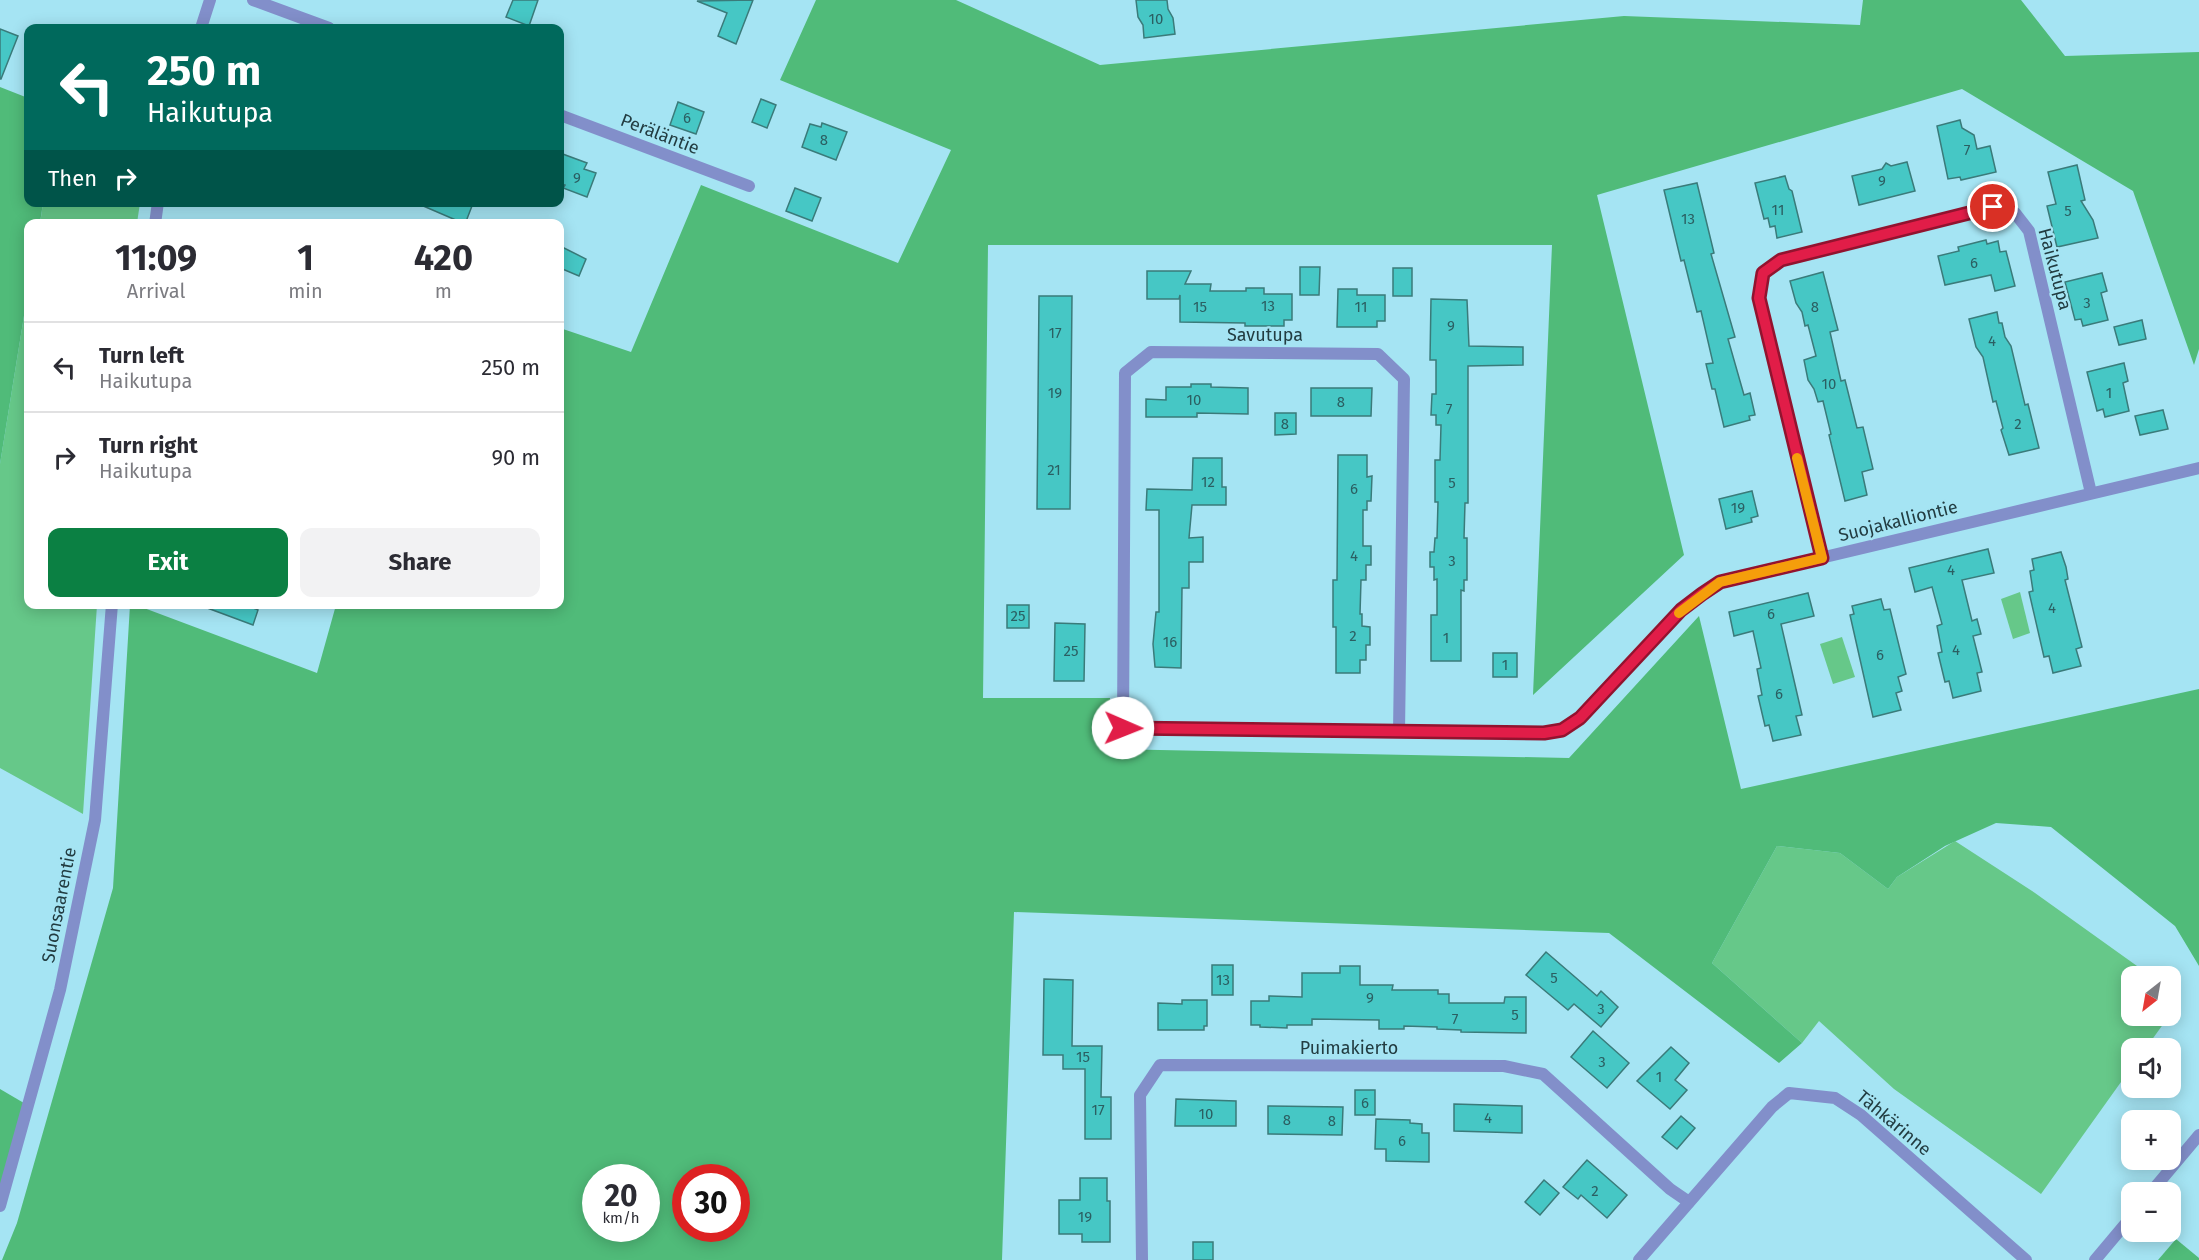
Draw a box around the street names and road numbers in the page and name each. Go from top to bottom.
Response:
street label: Peräläntie [618,109,702,159]
street label: Haikutupa [2034,226,2076,312]
street label: Savutupa [1227,324,1303,346]
street label: Suojakalliontie [1836,496,1960,546]
street label: Suonsaarentie [37,845,81,965]
street label: Puimakierto [1300,1037,1398,1059]
street label: Tähkärinne [1852,1086,1936,1160]

